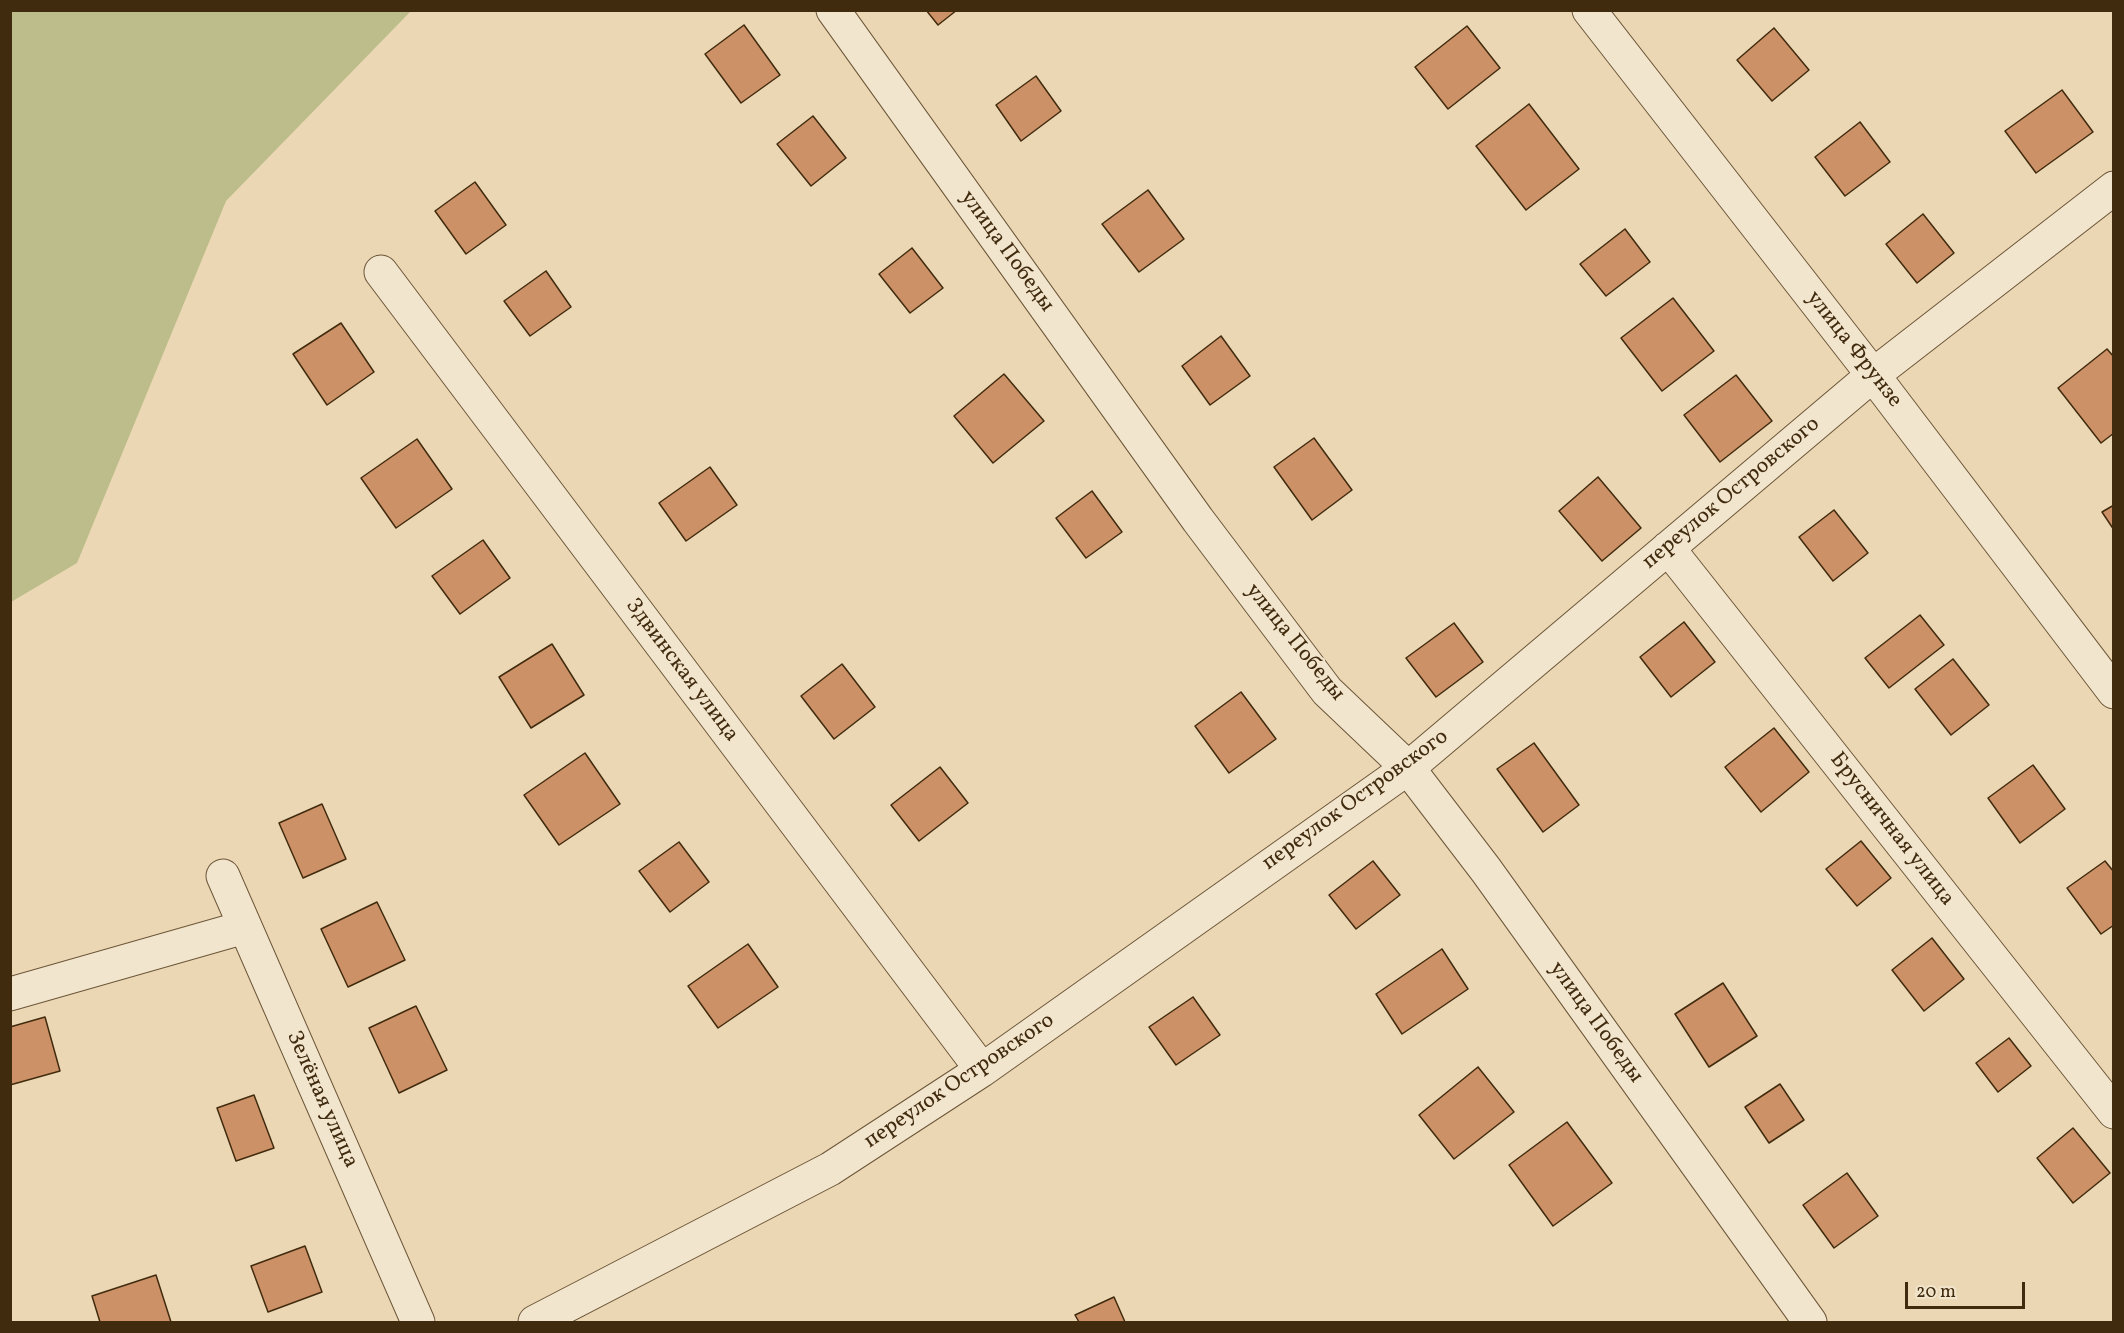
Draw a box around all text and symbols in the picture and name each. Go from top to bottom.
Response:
street label: улица Победы [953,186,1059,318]
street label: улица Фрунзе [1799,286,1907,414]
street label: переулок Островского [1638,412,1826,576]
street label: улица Победы [1239,579,1349,707]
street label: Здвинская улица [619,594,743,748]
street label: переулок Островского [1258,725,1454,877]
street label: Брусничная улица [1823,748,1959,912]
street label: улица Победы [1542,957,1648,1089]
street label: переулок Островского [860,1009,1060,1155]
street label: Зелёная улица [279,1028,363,1172]
scale bar [1908,1270,2028,1308]
text: 20 m [1916,1280,1956,1305]

